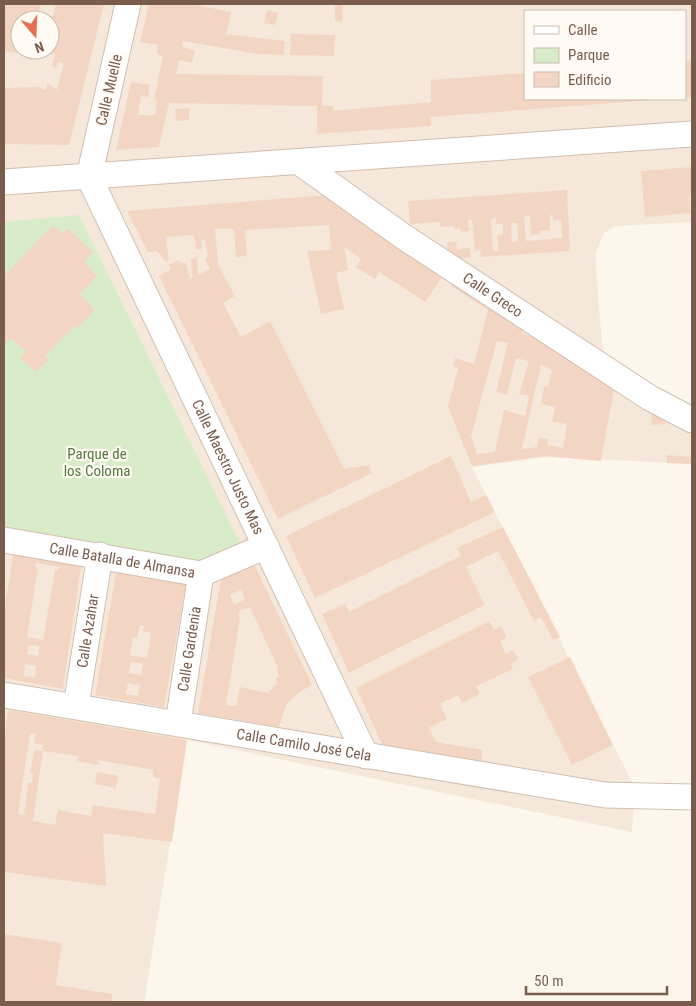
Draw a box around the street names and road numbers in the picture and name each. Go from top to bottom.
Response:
street label: Calle Muelle [92,53,126,127]
street label: Calle Greco [459,269,526,321]
street label: Calle Maestro Justo Mas [188,397,268,538]
street label: Calle Batalla de Almansa [48,539,196,582]
street label: Calle Azahar [73,592,103,669]
street label: Calle Gardenia [174,605,205,693]
street label: Calle Camilo José Cela [235,725,373,765]

